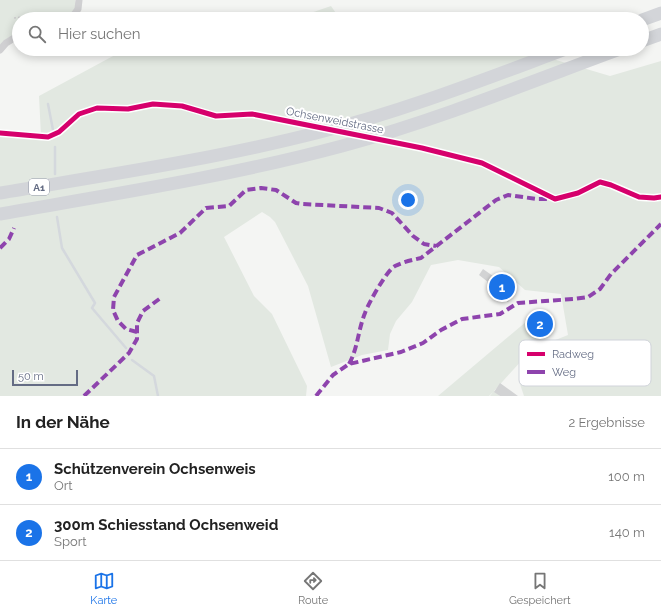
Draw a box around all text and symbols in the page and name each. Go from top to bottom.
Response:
search box [12,12,649,56]
icon: search [26,23,48,45]
text: Hier suchen [58,25,141,43]
street label: Ochsenweidstrasse [285,105,385,136]
road number: A1 [29,179,49,195]
your location [398,190,418,210]
pin: 1 [489,272,515,302]
pin: 2 [527,309,553,339]
legend [519,340,651,386]
text: Radweg [552,348,594,361]
text: Weg [552,366,576,379]
scale bar [12,368,78,387]
text: 50 m [18,370,44,383]
text: In der Nähe [16,412,110,432]
text: 2 Ergebnisse [568,415,645,430]
text: Schützenverein Ochsenweis [54,460,256,478]
text: 1 [26,469,32,484]
text: 100 m [608,469,645,484]
text: Ort [54,478,73,493]
text: 300m Schiesstand Ochsenweid [54,516,278,534]
text: 2 [25,525,33,540]
text: 140 m [609,525,645,540]
text: Sport [54,534,87,549]
tab: Karte [90,570,117,607]
tab: Route [298,570,328,607]
tab: Gespeichert [509,570,571,607]

